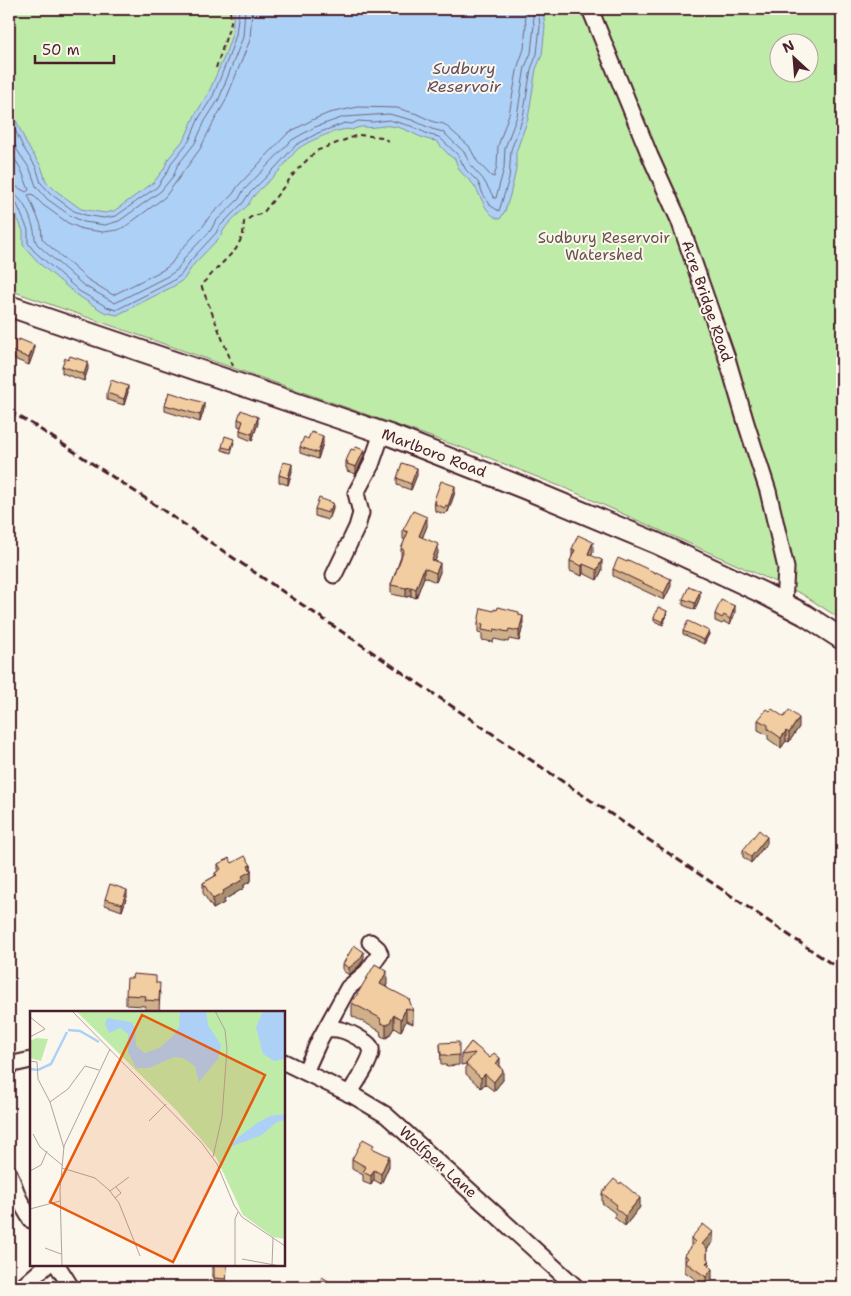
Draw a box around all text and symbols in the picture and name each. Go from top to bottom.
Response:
scale bar [35,32,114,64]
north arrow [768,32,818,82]
text: N [779,36,797,57]
text: 50 m [42,40,80,60]
water label: Sudbury Reservoir [427,58,502,97]
park label: Sudbury Reservoir Watershed [538,228,670,265]
street label: Acre Bridge Road [677,238,737,365]
street label: Marlboro Road [379,424,490,482]
inset map [30,1011,285,1266]
street label: Wolfpen Lane [395,1122,481,1202]

